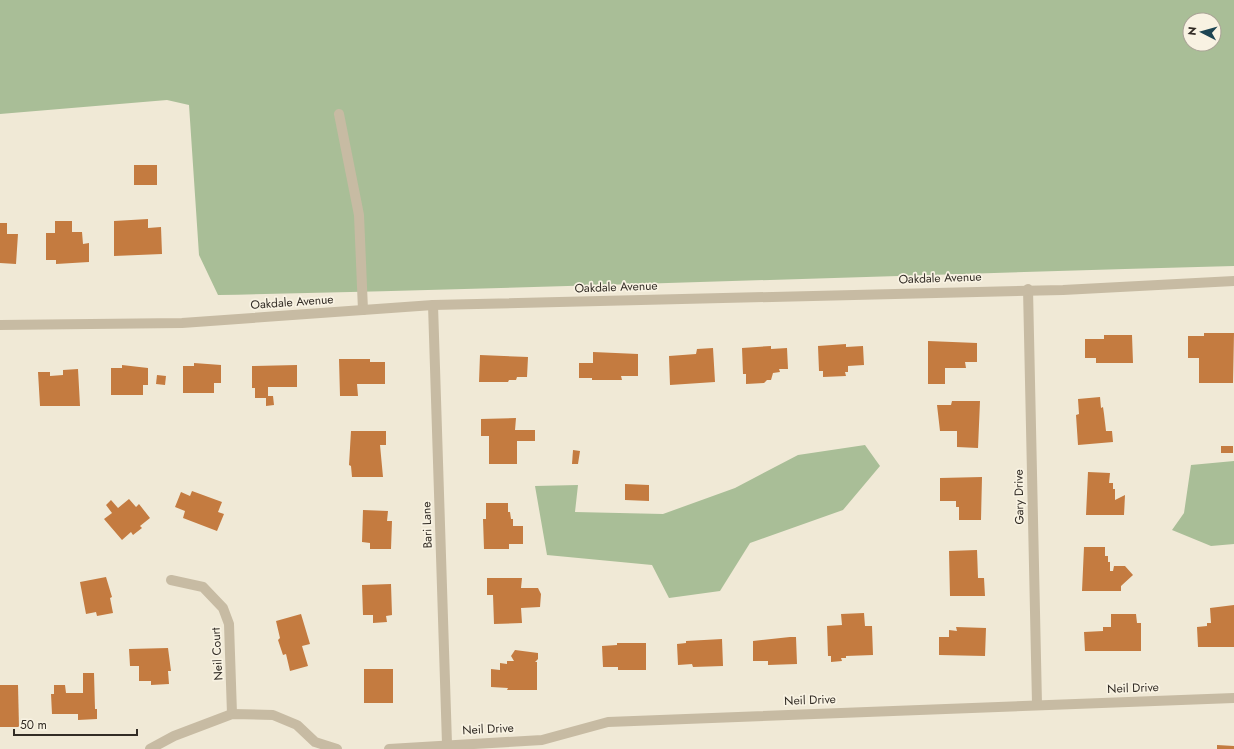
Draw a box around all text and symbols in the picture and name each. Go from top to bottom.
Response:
north arrow [1182,12,1222,52]
text: N [1184,26,1200,36]
street label: Oakdale Avenue [898,268,982,288]
street label: Oakdale Avenue [574,277,658,297]
street label: Oakdale Avenue [250,290,334,314]
street label: Gary Drive [1010,469,1028,525]
street label: Bari Lane [417,501,437,549]
street label: Neil Court [207,627,227,681]
street label: Neil Drive [1107,678,1159,698]
street label: Neil Drive [784,690,836,710]
scale bar [14,711,137,737]
text: 50 m [20,716,47,734]
street label: Neil Drive [462,719,514,739]

